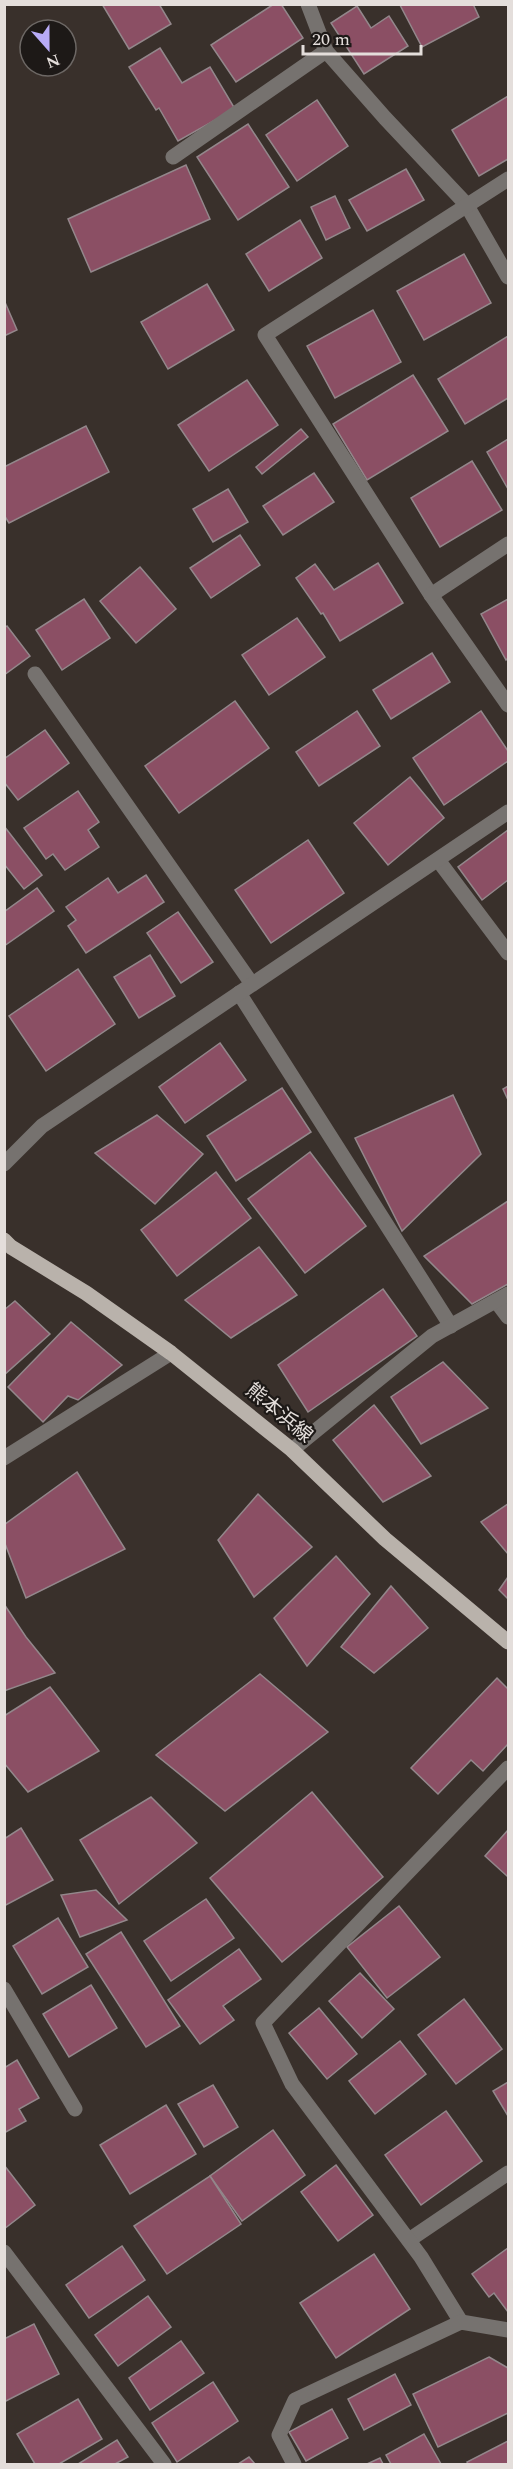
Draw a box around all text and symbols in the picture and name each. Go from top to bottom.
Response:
north arrow [18,18,78,78]
scale bar [303,18,422,56]
text: 20 m [312,26,350,53]
text: N [43,48,63,75]
street label: 熊本浜線 [239,1376,319,1450]

